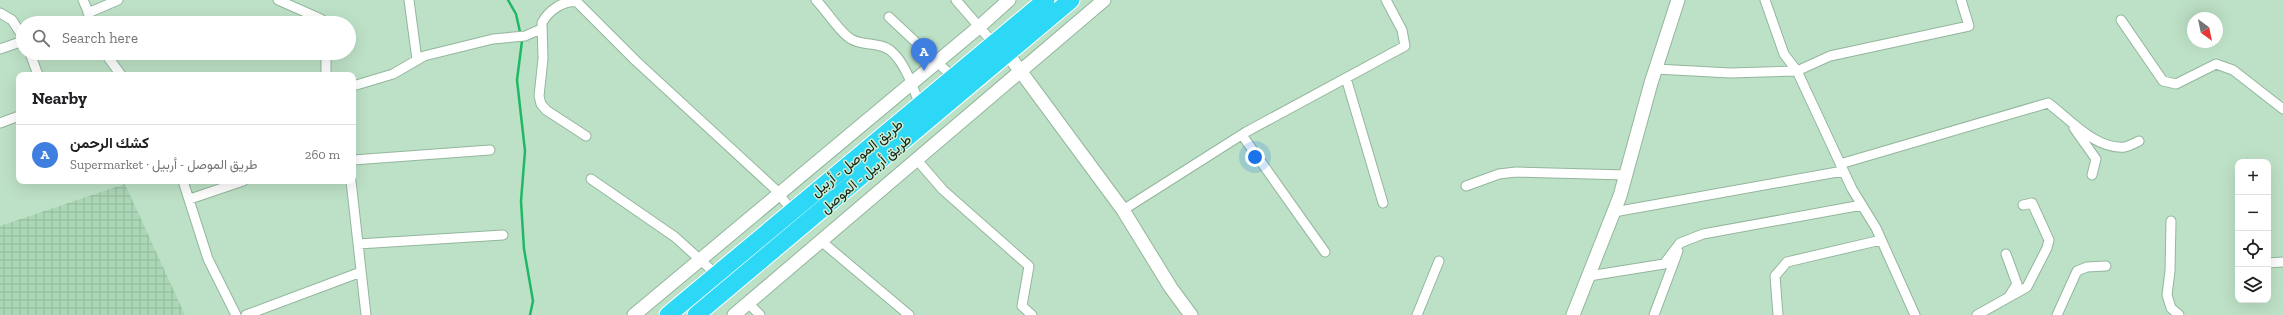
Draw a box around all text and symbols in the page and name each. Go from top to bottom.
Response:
north arrow [2187,12,2223,48]
search box [16,16,356,60]
icon: search [30,27,52,49]
text: Search here [62,29,138,47]
pin: A [911,38,937,71]
text: Nearby [32,88,87,108]
street label: طريق الموصل - أربيل [808,116,906,200]
street label: طريق أربيل - الموصل [817,131,915,217]
text: كشك الرحمن [70,134,149,152]
text: A [41,147,49,162]
text: 260 m [305,147,340,162]
your location [1245,147,1265,167]
text: Supermarket · طريق الموصل - أربيل [70,157,257,172]
map controls [2235,159,2271,303]
button: + [2235,159,2271,195]
button: − [2235,195,2271,231]
button: locate [2235,231,2271,267]
button: layers [2235,267,2271,303]

